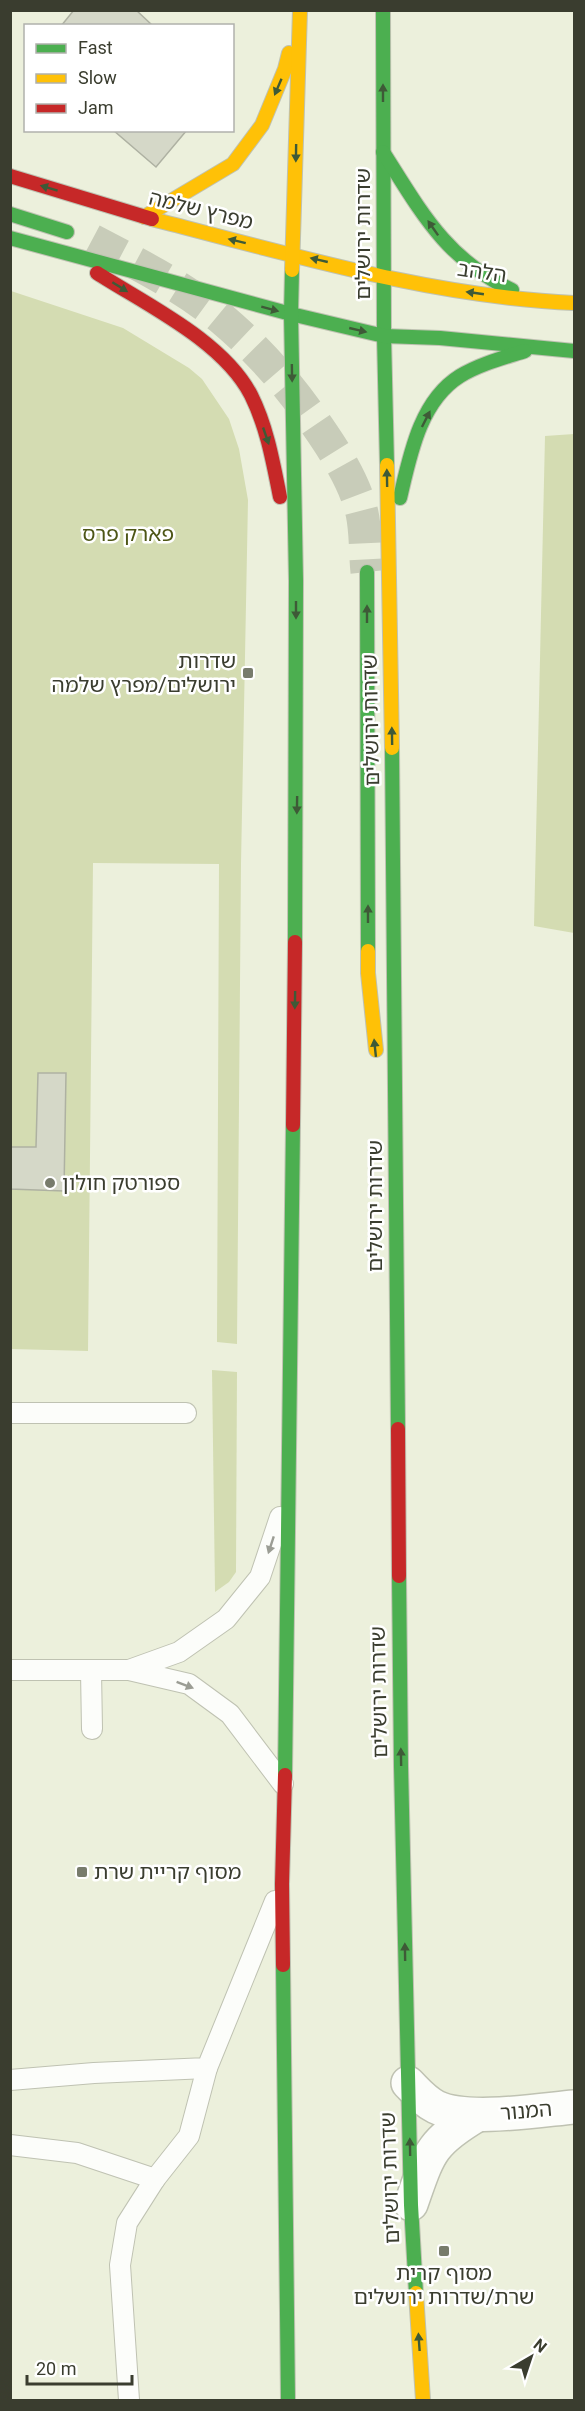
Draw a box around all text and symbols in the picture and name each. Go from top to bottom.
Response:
legend [24,24,234,132]
text: Fast [78,37,113,58]
text: Slow [78,67,117,88]
one-way arrow [273,79,283,97]
one-way arrow [378,84,388,103]
text: Jam [78,97,114,118]
one-way arrow [291,143,301,162]
street label: שדרות ירושלים [351,168,375,300]
one-way arrow [40,183,58,192]
street label: מפרץ שלמה [146,185,256,235]
one-way arrow [427,220,439,236]
one-way arrow [228,235,246,245]
one-way arrow [309,255,328,265]
street label: הלהב [456,257,508,287]
one-way arrow [111,282,128,293]
one-way arrow [465,288,484,297]
one-way arrow [260,304,279,314]
one-way arrow [349,326,368,335]
one-way arrow [287,363,297,382]
one-way arrow [421,411,430,428]
one-way arrow [261,428,271,446]
one-way arrow [383,468,392,487]
park label: פארק פרס [82,522,174,546]
one-way arrow [291,600,301,619]
one-way arrow [362,605,372,624]
place label: שדרות ירושלים/מפרץ שלמה [52,649,236,697]
street label: שדרות ירושלים [358,654,384,786]
marker: שדרות ירושלים/מפרץ שלמה [241,666,255,680]
one-way arrow [387,726,397,745]
one-way arrow [292,795,301,814]
one-way arrow [363,905,373,924]
one-way arrow [290,990,300,1009]
one-way arrow [370,1039,380,1058]
street label: שדרות ירושלים [363,1140,387,1272]
place label: ספורטק חולון [62,1171,180,1195]
marker: ספורטק חולון [43,1176,57,1190]
one-way arrow [266,1536,275,1554]
street label: שדרות ירושלים [366,1626,392,1758]
one-way arrow [177,1680,195,1690]
one-way arrow [396,1748,406,1767]
place label: מסוף קריית שרת [94,1860,241,1884]
marker: מסוף קריית שרת [75,1865,89,1879]
one-way arrow [401,1943,410,1962]
street label: המנור [499,2097,553,2125]
street label: שדרות ירושלים [376,2112,404,2244]
one-way arrow [405,2138,415,2157]
marker: מסוף קרית שרת/שדרות ירושלים [437,2244,451,2258]
place label: מסוף קרית שרת/שדרות ירושלים [354,2261,534,2309]
north arrow [501,2327,561,2387]
one-way arrow [415,2333,424,2352]
text: N [530,2335,550,2357]
scale bar [27,2348,132,2386]
text: 20 m [36,2358,76,2379]

